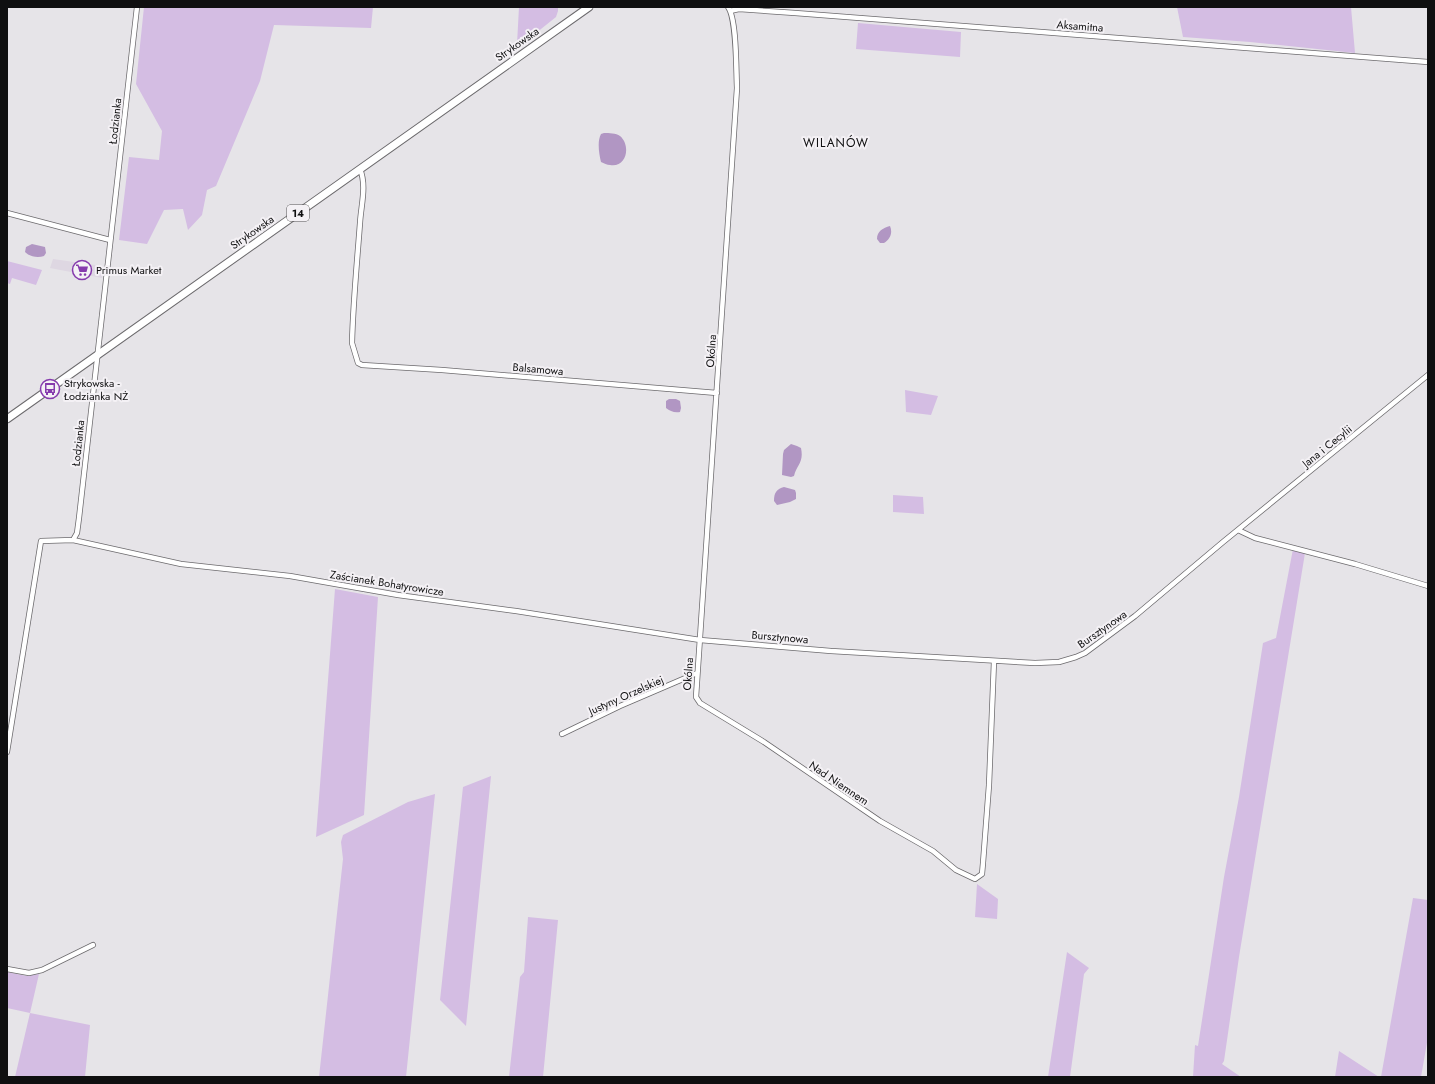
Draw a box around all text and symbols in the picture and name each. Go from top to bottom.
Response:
street label: Aksamitna [1056,16,1104,36]
street label: Strykowska [492,23,542,65]
street label: Łodzianka [105,97,125,146]
district label: WILANÓW [803,134,869,152]
road number: 14 [287,205,309,221]
street label: Strykowska [227,211,277,253]
supermarket icon: Primus Market [71,259,93,281]
place label: Primus Market [96,262,162,278]
street label: Okólna [702,334,720,368]
street label: Balsamowa [512,359,564,379]
place label: Strykowska - Łodzianka NŻ [63,375,128,404]
bus stop icon: Strykowska - Łodzianka NŻ [39,378,61,400]
street label: Łodzianka [68,419,88,468]
street label: Jana i Cecylii [1297,421,1355,472]
street label: Zaścianek Bohatyrowicze [329,566,445,600]
street label: Bursztynowa [1074,606,1130,652]
street label: Bursztynowa [751,627,809,647]
street label: Okólna [679,657,697,691]
street label: Justyny Orzelskiej [584,671,666,720]
street label: Nad Niemnem [806,757,872,809]

